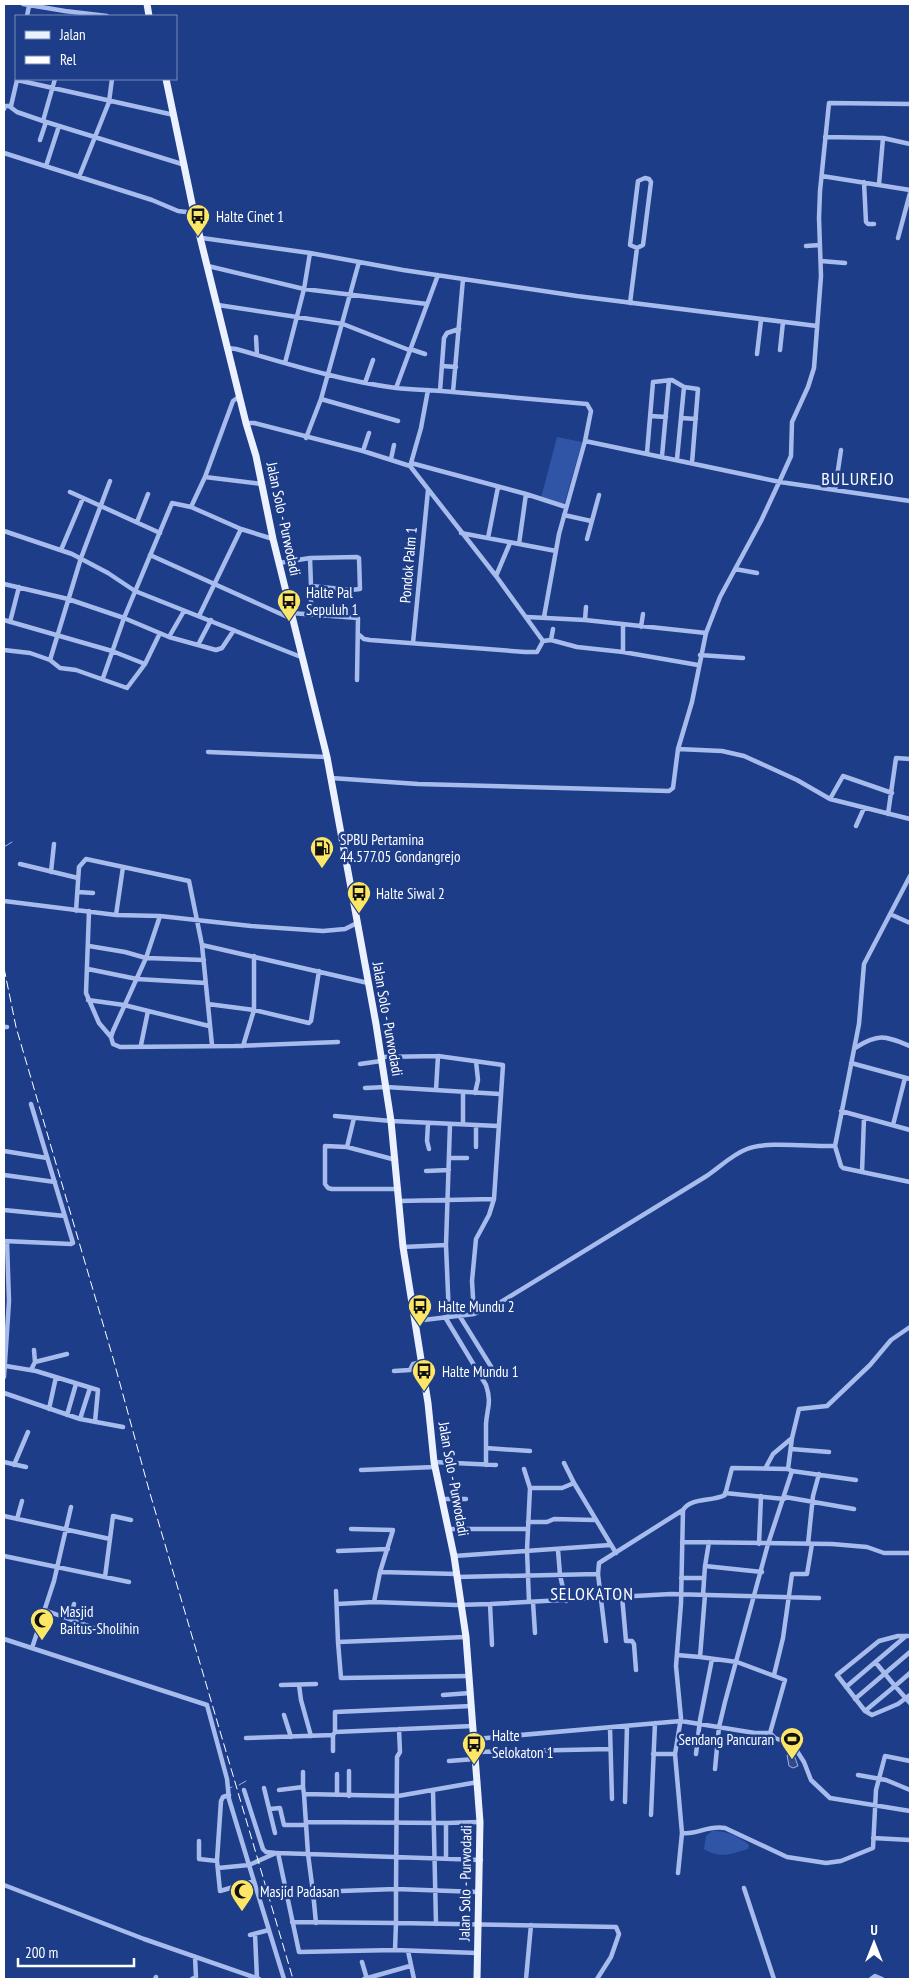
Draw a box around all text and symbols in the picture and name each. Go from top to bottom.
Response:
legend [15,15,178,80]
text: Jalan [59,25,86,44]
text: Rel [60,50,77,69]
bus stop icon: Halte Cinet 1 [185,203,211,237]
place label: Halte Cinet 1 [216,207,284,226]
street label: Jalan Solo - Purwodadi [262,459,305,578]
district label: BULUREJO [821,467,895,490]
street label: Pondok Palm 1 [395,526,421,604]
place label: Halte Pal Sepuluh 1 [306,583,358,619]
bus stop icon: Halte Pal Sepuluh 1 [276,588,302,622]
place label: SPBU Pertamina 44.577.05 Gondangrejo [340,830,460,866]
fuel station icon: SPBU Pertamina 44.577.05 Gondangrejo [309,835,335,869]
bus stop icon: Halte Siwal 2 [346,880,372,914]
place label: Halte Siwal 2 [376,884,445,903]
street label: Jalan Solo - Purwodadi [368,959,407,1078]
bus stop icon: Halte Mundu 2 [407,1293,433,1327]
place label: Halte Mundu 2 [438,1297,515,1316]
bus stop icon: Halte Mundu 1 [411,1358,437,1392]
place label: Halte Mundu 1 [442,1362,519,1381]
street label: Jalan Solo - Purwodadi [434,1419,473,1538]
district label: SELOKATON [550,1582,634,1605]
place label: Masjid Baitus-Sholihin [60,1602,139,1638]
mosque icon: Masjid Baitus-Sholihin [29,1607,55,1641]
place label: Halte Selokaton 1 [492,1726,553,1762]
sports icon: Sendang Pancuran [779,1726,805,1760]
place label: Sendang Pancuran [679,1730,774,1749]
bus stop icon: Halte Selokaton 1 [461,1731,487,1765]
street label: Jalan Solo - Purwodadi [454,1825,476,1942]
mosque icon: Masjid Padasan [229,1878,255,1912]
place label: Masjid Padasan [260,1882,339,1901]
north arrow [849,1918,899,1968]
text: U [870,1921,878,1939]
scale bar [18,1936,134,1968]
text: 200 m [25,1943,58,1962]

